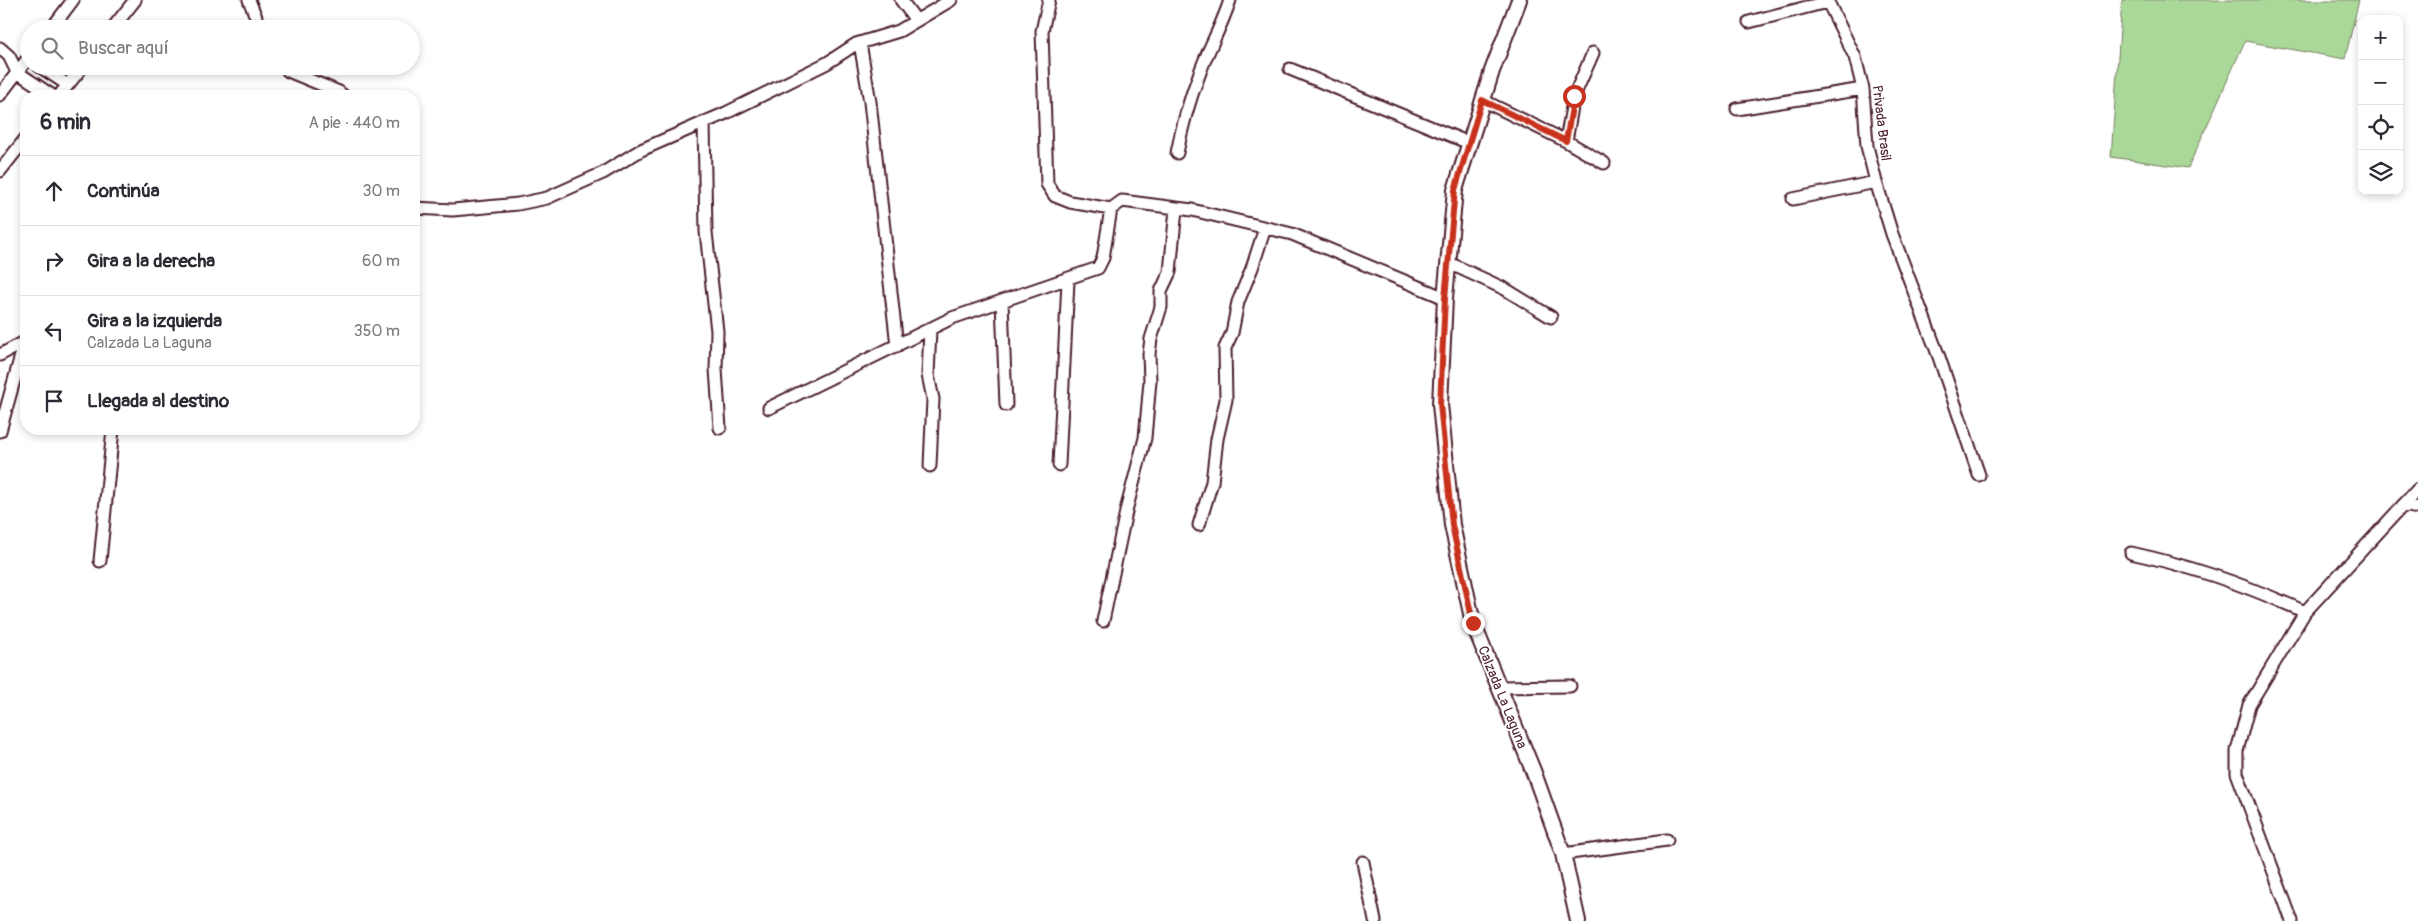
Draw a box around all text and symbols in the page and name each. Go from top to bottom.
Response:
map controls [2358,15,2403,195]
button: + [2358,15,2403,60]
search box [20,20,420,75]
icon: search [38,34,66,62]
text: Buscar aquí [78,36,169,60]
button: − [2358,60,2403,105]
street label: Privada Brasil [1868,84,1895,162]
route start [1563,85,1586,108]
button: locate [2358,105,2403,150]
text: 6 min [40,109,91,136]
text: A pie · 440 m [309,113,400,133]
button: layers [2358,150,2403,195]
icon: ahead [40,177,68,205]
text: Continúa [87,179,160,203]
text: 30 m [362,181,400,201]
icon: right [40,247,68,275]
text: Gira a la derecha [87,249,215,273]
text: 60 m [362,251,400,271]
text: Gira a la izquierda [87,309,222,333]
icon: left [40,317,68,345]
text: 350 m [354,321,400,341]
text: Calzada La Laguna [87,333,212,353]
icon: arrive [40,387,68,415]
text: Llegada al destino [87,389,229,413]
route end [1462,612,1485,635]
street label: Calzada La Laguna [1474,643,1531,751]

